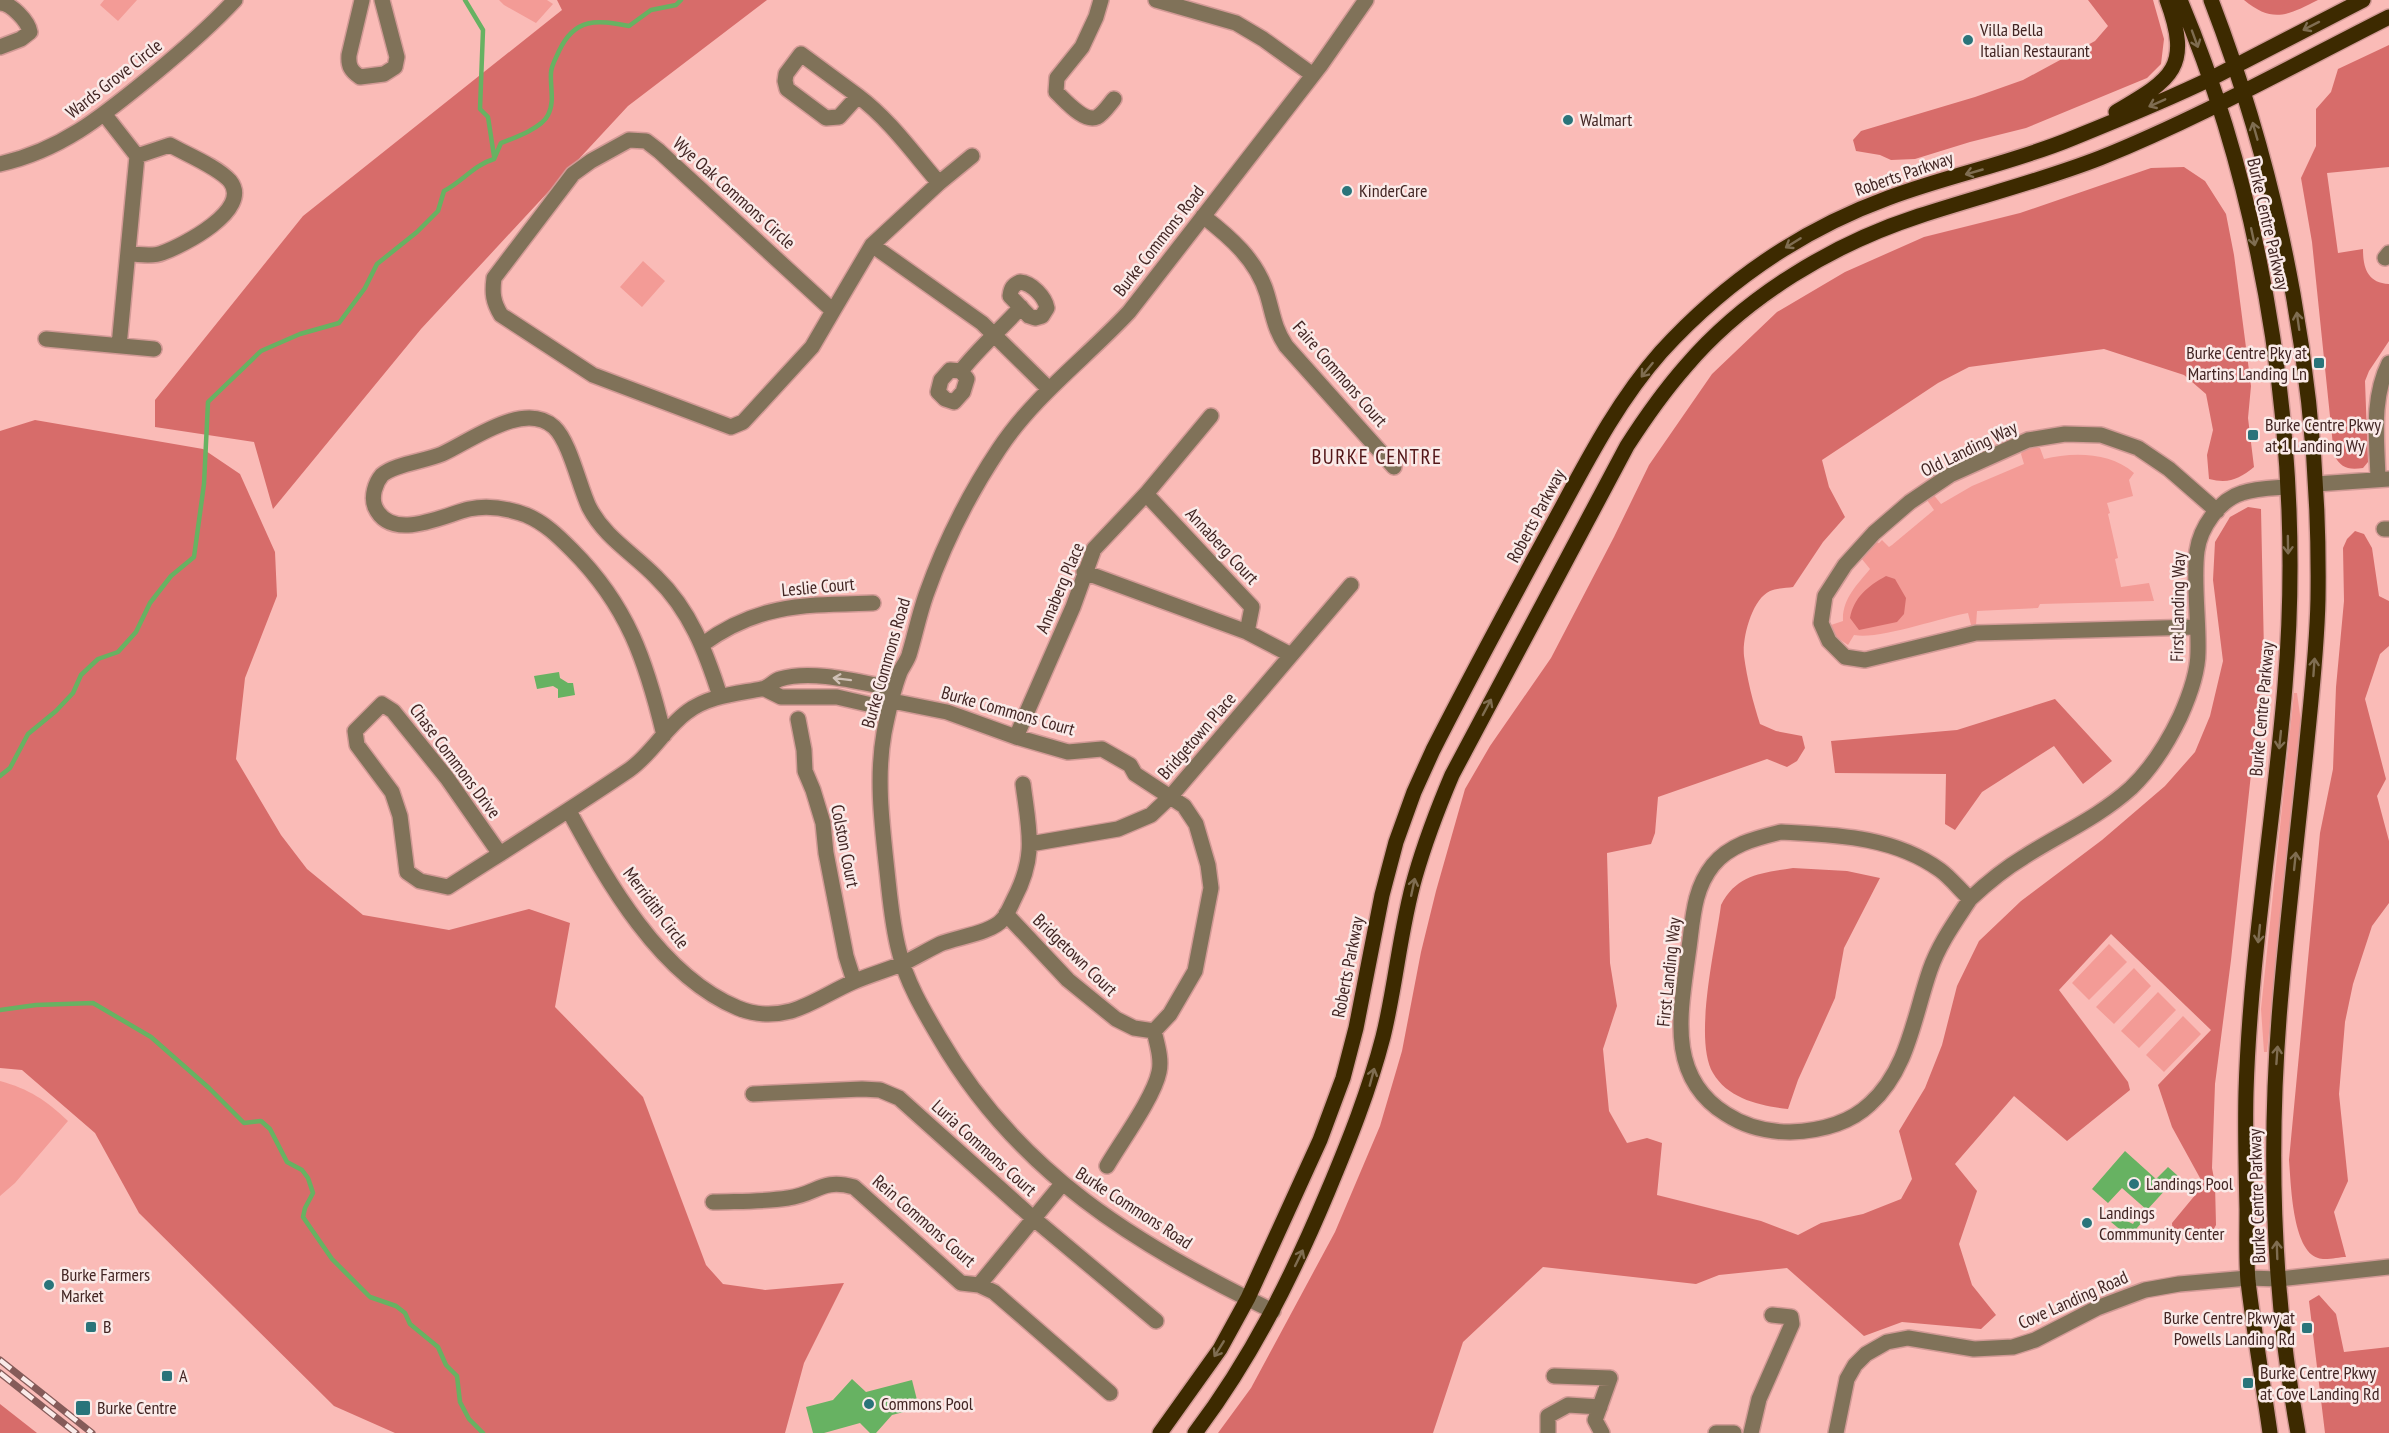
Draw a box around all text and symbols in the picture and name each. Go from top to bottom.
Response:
place label: Villa Bella Italian Restaurant [1979,18,2090,62]
one-way arrow [2302,21,2320,33]
one-way arrow [2191,30,2202,48]
marker: Villa Bella Italian Restaurant [1961,33,1975,47]
street label: Wards Grove Circle [61,34,166,123]
one-way arrow [2148,98,2166,109]
place label: Walmart [1580,108,1632,131]
marker: Walmart [1561,113,1575,127]
one-way arrow [2249,122,2260,141]
street label: Wye Oak Commons Circle [668,132,800,254]
street label: Roberts Parkway [1852,146,1956,201]
street label: Burke Centre Parkway [2242,156,2295,292]
one-way arrow [1965,167,1984,178]
place label: KinderCare [1359,179,1427,202]
street label: Burke Commons Road [1108,181,1209,301]
marker: KinderCare [1340,184,1354,198]
one-way arrow [2248,226,2259,246]
one-way arrow [1785,236,1802,249]
one-way arrow [2292,312,2303,332]
street label: Faire Commons Court [1288,316,1393,431]
place label: Burke Centre Pky at Martins Landing Ln [2186,341,2307,385]
marker: Burke Centre Pky at Martins Landing Ln [2312,356,2326,370]
one-way arrow [1640,362,1653,378]
place label: Burke Centre Pkwy at 1 Landing Wy [2265,413,2381,457]
street label: Old Landing Way [1917,415,2021,482]
marker: Burke Centre Pkwy at 1 Landing Wy [2246,428,2260,442]
district label: BURKE CENTRE [1311,443,1443,470]
street label: Roberts Parkway [1501,465,1570,566]
street label: Annaberg Court [1181,502,1264,589]
one-way arrow [2283,535,2294,555]
street label: Annaberg Place [1030,539,1089,637]
street label: First Landing Way [2165,552,2190,662]
street label: Leslie Court [780,572,855,601]
street label: Burke Commons Road [856,595,915,731]
street label: Burke Centre Parkway [2244,641,2279,777]
one-way arrow [2309,657,2320,677]
one-way arrow [832,673,852,684]
street label: Burke Commons Court [939,681,1077,741]
street label: Bridgetown Place [1152,687,1241,784]
street label: Chase Commons Drive [405,699,506,823]
one-way arrow [1481,699,1493,716]
one-way arrow [2274,729,2285,749]
street label: Colston Court [826,803,865,889]
one-way arrow [2290,851,2301,871]
street label: Merridith Circle [618,862,695,953]
one-way arrow [1408,877,1419,897]
street label: Bridgetown Court [1028,909,1122,1001]
street label: Roberts Parkway [1326,914,1369,1019]
street label: First Landing Way [1651,916,1686,1028]
one-way arrow [2253,923,2264,943]
one-way arrow [2272,1046,2283,1065]
one-way arrow [1366,1068,1378,1087]
street label: Luria Commons Court [927,1095,1042,1201]
street label: Burke Centre Parkway [2243,1128,2270,1264]
street label: Burke Commons Road [1072,1161,1197,1254]
street label: Rein Commons Court [868,1170,981,1272]
place label: Landings Pool [2146,1172,2234,1195]
marker: Landings Pool [2127,1177,2141,1191]
place label: Landings Commmunity Center [2099,1201,2225,1245]
marker: Landings Commmunity Center [2080,1216,2094,1230]
one-way arrow [2272,1240,2283,1260]
one-way arrow [1293,1249,1305,1267]
place label: Burke Farmers Market [61,1263,150,1307]
street label: Cove Landing Road [2014,1265,2131,1334]
marker: Burke Farmers Market [42,1278,56,1292]
place label: Burke Centre Pkwy at Powells Landing Rd [2163,1306,2295,1350]
place label: B [103,1315,111,1338]
marker: B [84,1320,98,1334]
marker: Burke Centre Pkwy at Powells Landing Rd [2300,1321,2314,1335]
one-way arrow [1213,1340,1225,1357]
place label: Burke Centre Pkwy at Cove Landing Rd [2260,1361,2379,1405]
place label: A [179,1364,188,1387]
marker: A [160,1369,174,1383]
marker: Burke Centre Pkwy at Cove Landing Rd [2241,1376,2255,1390]
place label: Commons Pool [881,1392,974,1415]
place label: Burke Centre [97,1396,177,1419]
marker: Commons Pool [862,1397,876,1411]
marker: Burke Centre [74,1399,92,1417]

